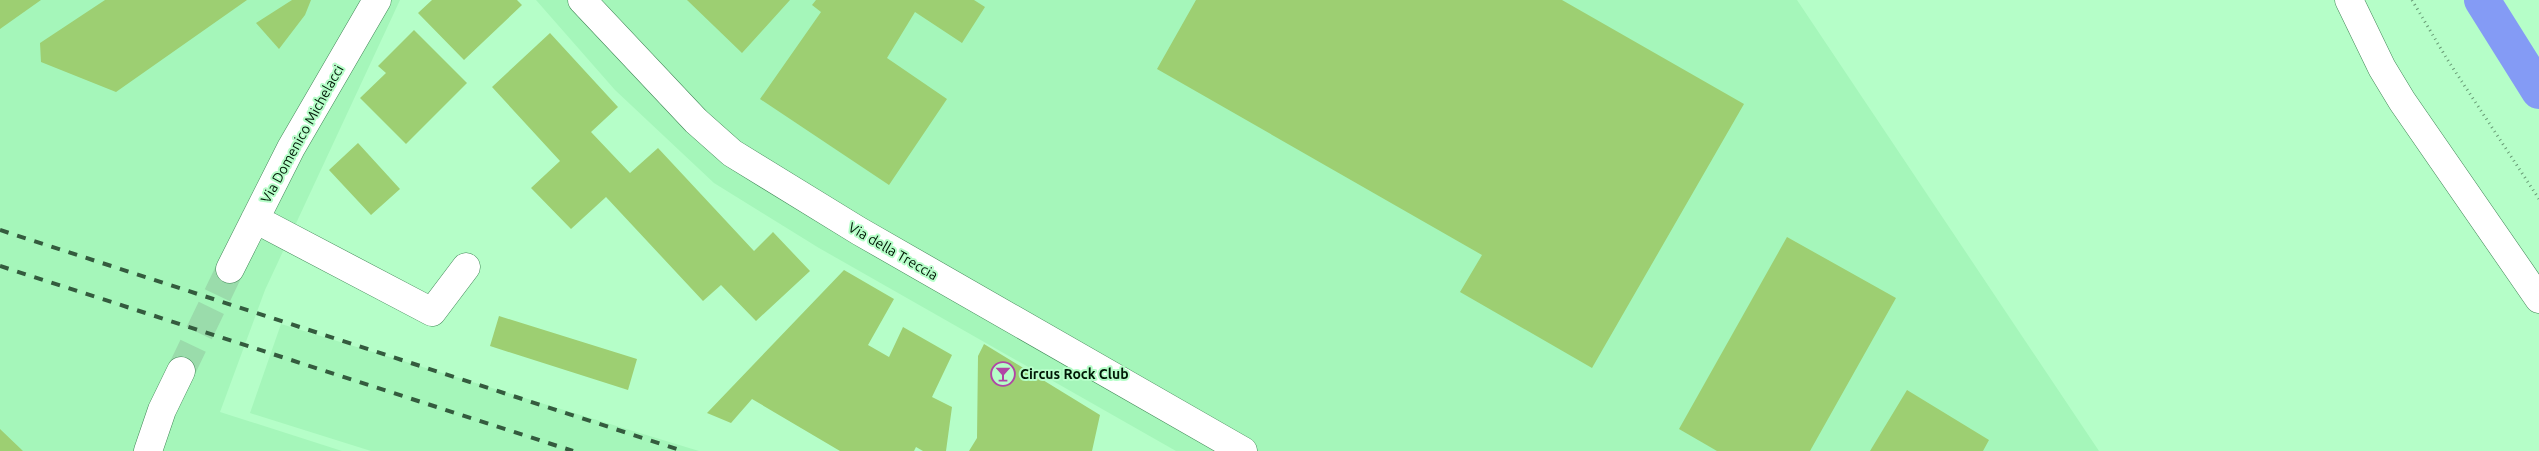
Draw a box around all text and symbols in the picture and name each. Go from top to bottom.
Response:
street label: Via Domenico Michelacci [257,62,347,206]
street label: Via della Treccia [845,219,941,283]
bar icon: Circus Rock Club [990,361,1016,387]
place label: Circus Rock Club [1020,366,1129,382]

